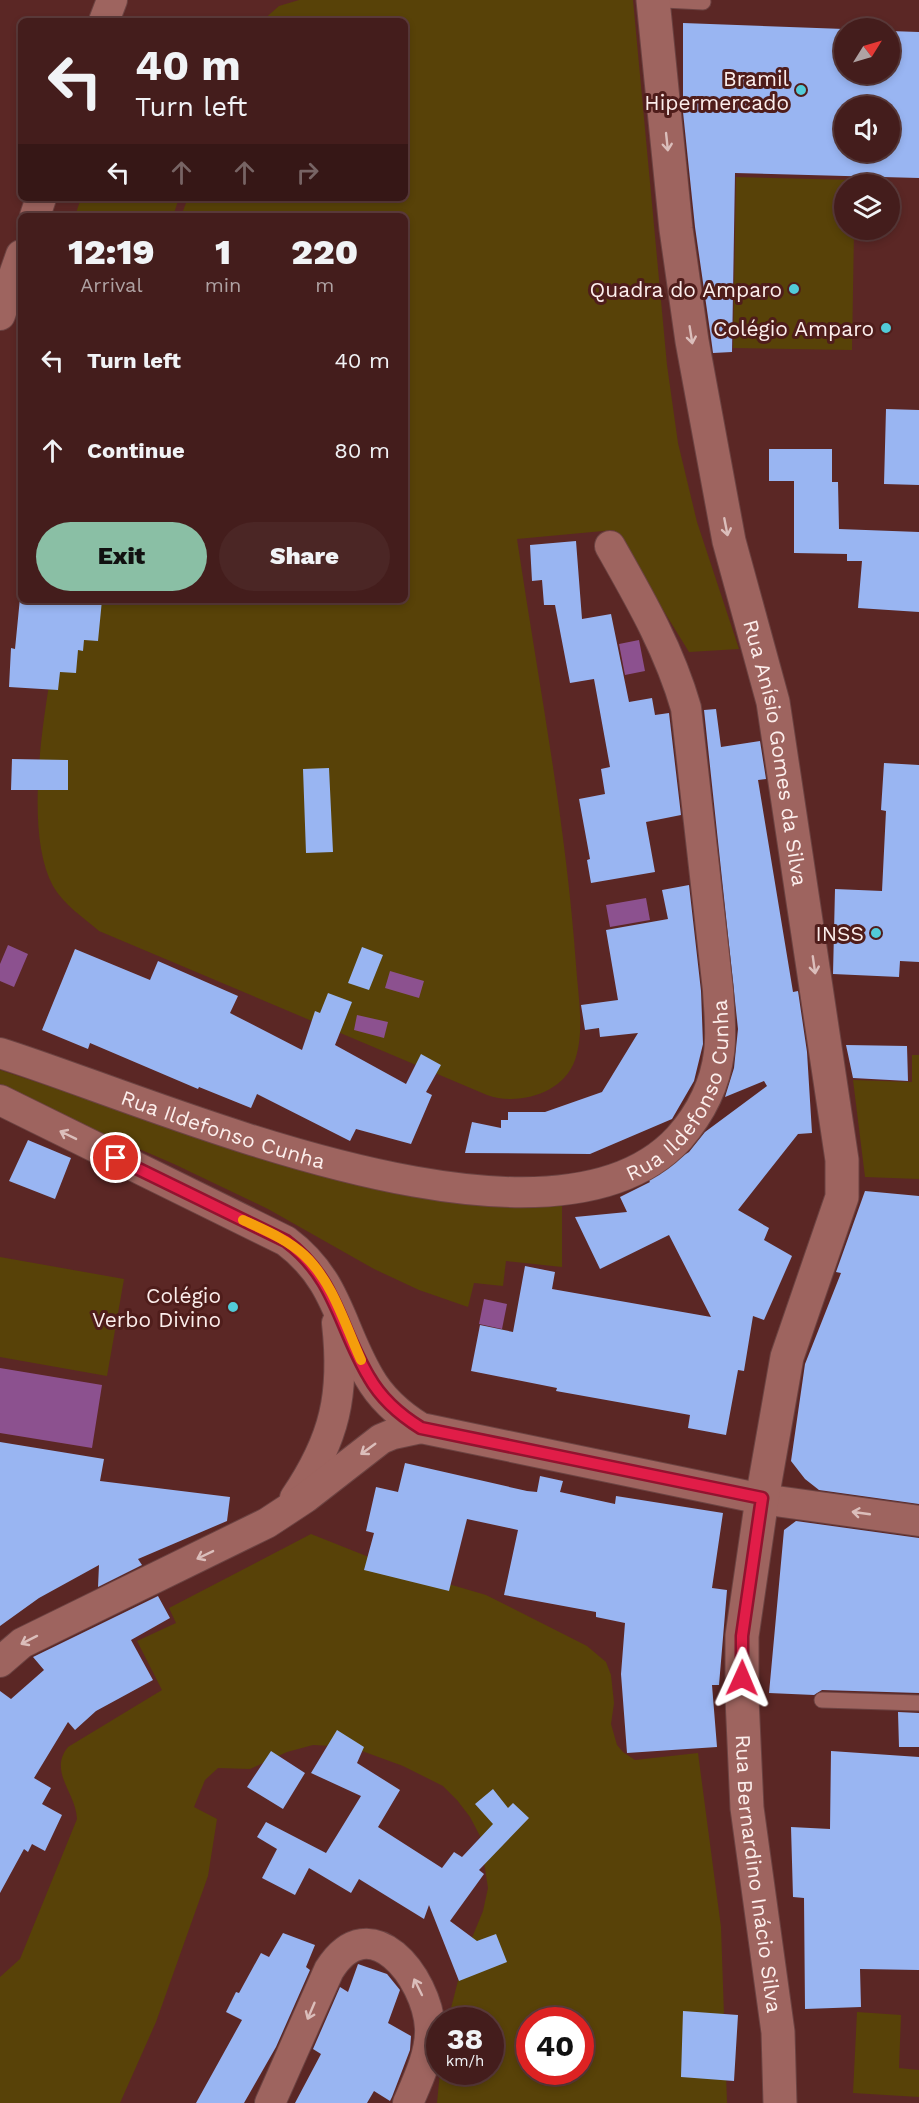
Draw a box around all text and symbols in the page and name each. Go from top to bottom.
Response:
north arrow [834,18,900,84]
map controls [834,18,900,240]
text: 40 m [135,41,241,90]
icon: left [36,42,114,120]
place label: Bramil Hipermercado [644,66,790,115]
marker: Bramil Hipermercado [794,83,808,97]
text: Turn left [135,91,247,123]
button: sound [834,96,900,162]
one-way arrow [662,131,673,151]
icon: left [102,156,135,189]
icon: ahead [165,156,198,189]
icon: ahead [228,156,261,189]
icon: right [291,156,324,189]
button: layers [834,174,900,240]
text: 12:19 [68,231,155,273]
text: 1 [215,231,231,273]
text: 220 [291,231,358,273]
text: Arrival [80,273,143,297]
text: min [205,273,241,297]
text: m [315,273,334,297]
place label: Quadra do Amparo [590,277,782,302]
marker: Quadra do Amparo [787,282,801,296]
place label: Colégio Amparo [713,316,874,341]
marker: Colégio Amparo [879,321,893,335]
one-way arrow [686,325,697,345]
icon: left [36,344,69,377]
text: Turn left [87,348,181,373]
text: 40 m [334,348,390,373]
icon: ahead [36,434,69,467]
text: Continue [87,438,185,463]
text: 80 m [334,438,390,463]
one-way arrow [721,517,732,536]
button: Exit [36,522,207,591]
button: Share [219,522,390,591]
street label: Rua Anísio Gomes da Silva [739,617,813,888]
place label: INSS [815,921,864,946]
marker: INSS [869,926,883,940]
one-way arrow [808,954,819,974]
street label: Rua Ildefonso Cunha [622,999,733,1186]
street label: Rua Ildefonso Cunha [118,1084,328,1173]
one-way arrow [60,1128,78,1140]
pin [90,1132,141,1183]
icon: arrive [99,1141,132,1174]
place label: Colégio Verbo Divino [92,1283,221,1332]
marker: Colégio Verbo Divino [226,1300,240,1314]
one-way arrow [360,1442,376,1455]
one-way arrow [852,1507,871,1518]
one-way arrow [196,1549,214,1561]
one-way arrow [21,1634,39,1646]
position arrow [710,1646,774,1710]
street label: Rua Bernardino Inácio Silva [731,1734,788,2014]
one-way arrow [412,1979,424,1996]
one-way arrow [305,2002,316,2020]
speed limit sign: 40 [516,2007,594,2085]
text: 38 [447,2021,483,2056]
text: km/h [446,2052,484,2070]

